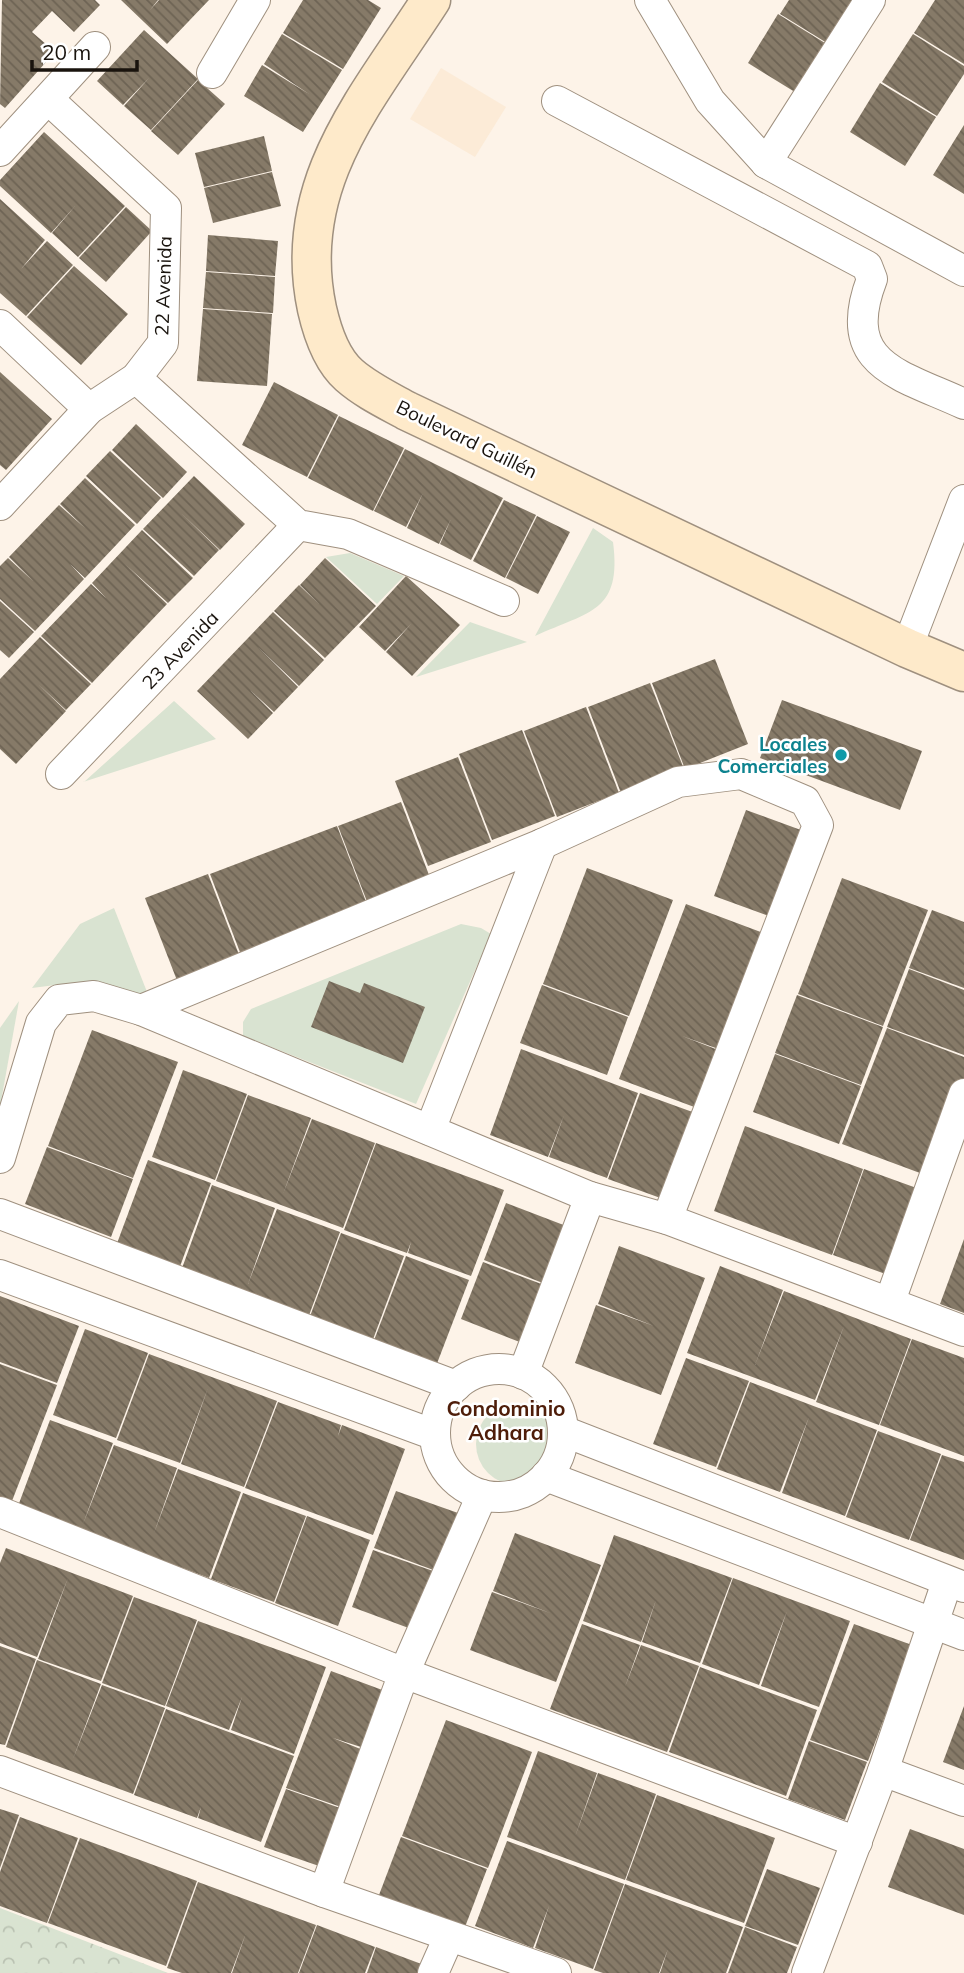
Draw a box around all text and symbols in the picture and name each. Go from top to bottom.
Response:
scale bar [32,28,136,72]
text: 20 m [42,39,91,65]
street label: 22 Avenida [149,236,177,336]
street label: Boulevard Guillén [393,395,541,483]
street label: 23 Avenida [137,606,223,694]
place label: Locales Comerciales [717,732,827,778]
marker: Locales Comerciales [833,747,849,763]
district label: Condominio Adhara [446,1395,566,1445]

